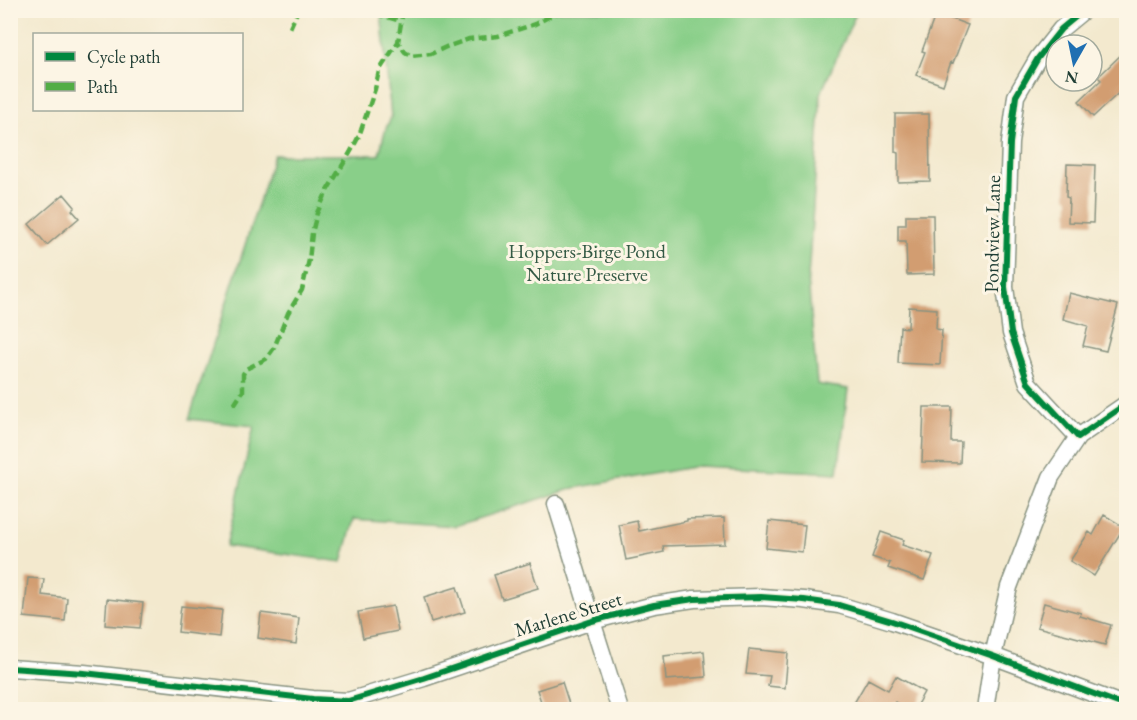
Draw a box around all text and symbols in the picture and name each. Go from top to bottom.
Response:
legend [33,33,243,111]
north arrow [1044,33,1104,93]
text: Cycle path [87,45,161,68]
text: N [1064,66,1080,89]
text: Path [87,75,118,98]
street label: Pondview Lane [978,175,1006,293]
park label: Hoppers-Birge Pond Nature Preserve [508,238,667,287]
street label: Marlene Street [511,585,626,643]

